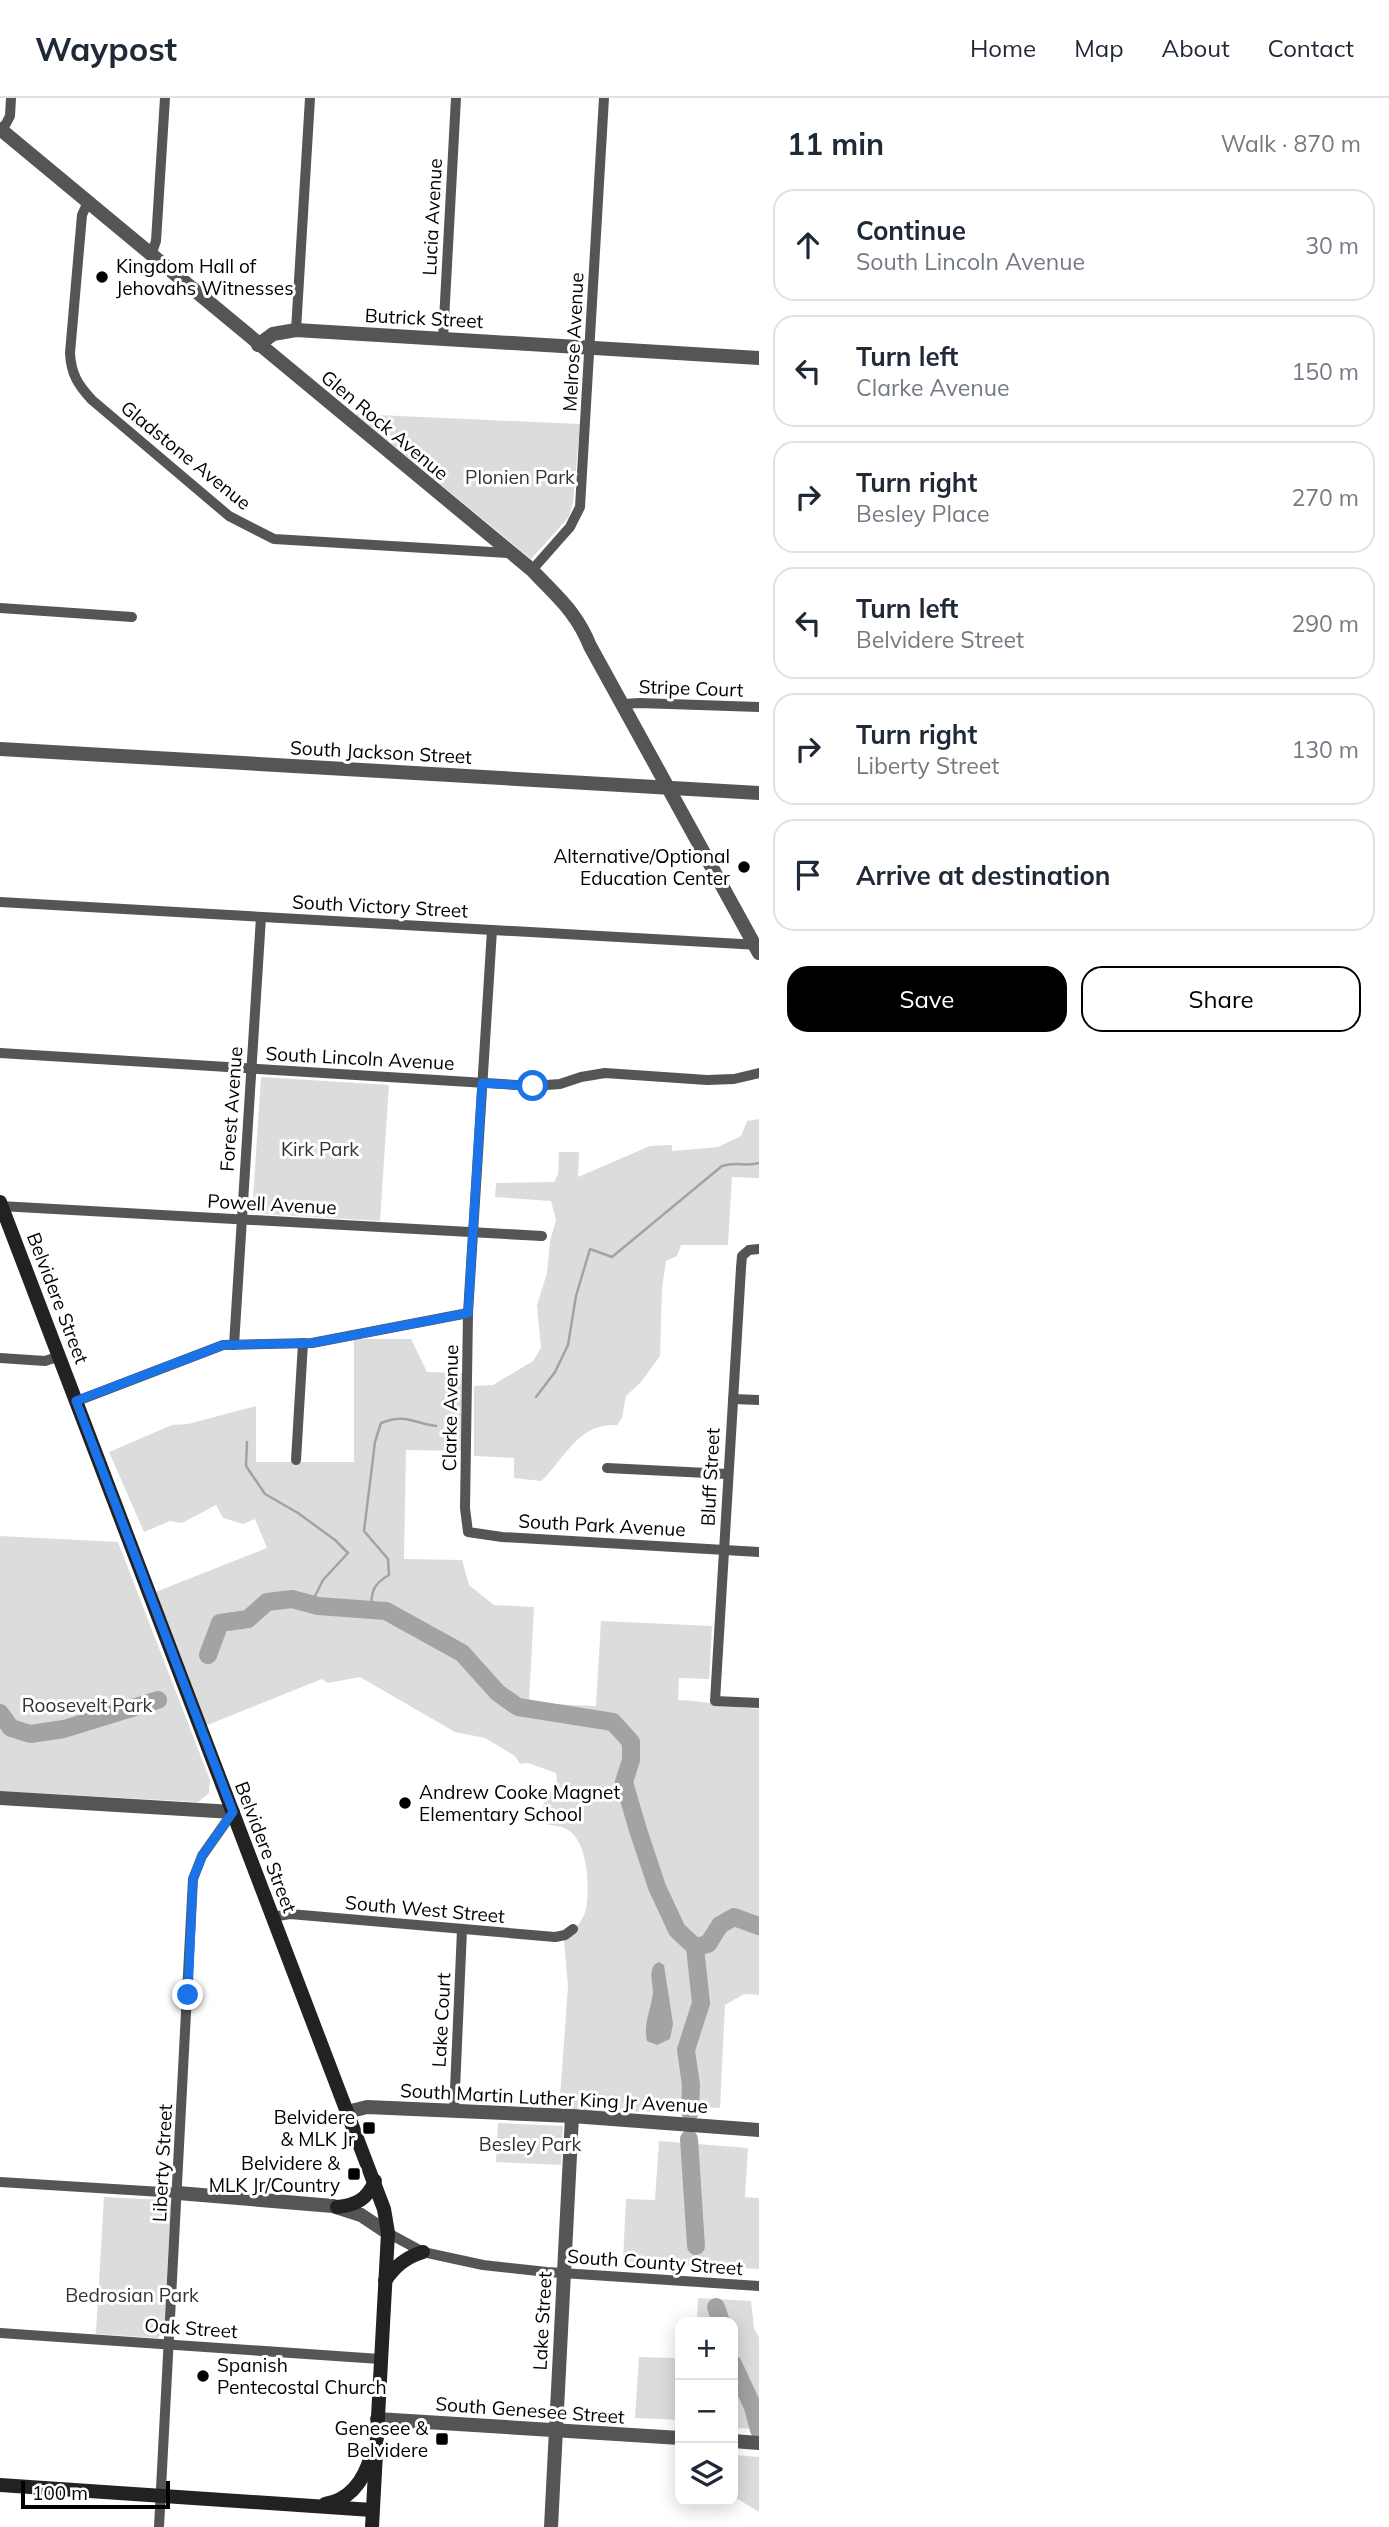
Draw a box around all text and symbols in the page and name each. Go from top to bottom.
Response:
text: Waypost [35,28,177,69]
text: Home [970,33,1036,63]
text: Map [1074,33,1124,63]
text: About [1162,33,1230,63]
text: Contact [1268,33,1354,63]
text: 11 min [787,125,884,163]
text: Walk · 870 m [1221,129,1361,158]
street label: Lucia Avenue [417,158,447,276]
text: Continue [856,214,966,247]
icon: ahead [789,226,827,264]
text: 30 m [1305,231,1359,260]
text: South Lincoln Avenue [856,247,1085,276]
place label: Kingdom Hall of Jehovahs Witnesses [116,254,294,300]
marker: Kingdom Hall of Jehovahs Witnesses [94,269,110,285]
street label: Melrose Avenue [557,272,589,412]
street label: Butrick Street [364,303,484,333]
text: Turn left [856,340,958,373]
icon: left [789,352,827,390]
text: 150 m [1291,357,1359,386]
street label: Glen Rock Avenue [316,365,454,485]
text: Clarke Avenue [856,373,1010,402]
street label: Gladstone Avenue [116,395,256,515]
park label: Plonien Park [465,465,575,489]
text: Turn right [856,466,977,499]
icon: right [789,478,827,516]
text: 270 m [1291,483,1359,512]
text: Besley Place [856,499,990,528]
text: Turn left [856,592,958,625]
icon: left [789,604,827,642]
text: 290 m [1291,609,1359,638]
text: Belvidere Street [856,625,1024,654]
street label: Stripe Court [638,674,744,702]
text: Turn right [856,718,977,751]
icon: right [789,730,827,768]
street label: South Jackson Street [290,735,473,769]
text: 130 m [1291,735,1359,764]
text: Liberty Street [856,751,999,780]
place label: Alternative/Optional Education Center [553,844,730,890]
icon: arrive [789,856,827,894]
marker: Alternative/Optional Education Center [736,859,752,875]
text: Arrive at destination [856,859,1111,892]
street label: South Victory Street [291,889,469,923]
button: Save [787,966,1067,1032]
button: Share [1081,966,1361,1032]
street label: South Lincoln Avenue [265,1041,455,1075]
street label: Forest Avenue [215,1046,247,1172]
route start [517,1070,548,1101]
park label: Kirk Park [281,1137,359,1161]
street label: Powell Avenue [207,1189,337,1219]
street label: Belvidere Street [22,1229,94,1367]
street label: Clarke Avenue [437,1344,463,1472]
street label: Bluff Street [695,1427,725,1527]
street label: South Park Avenue [518,1509,686,1541]
park label: Roosevelt Park [22,1693,153,1717]
street label: Belvidere Street [230,1778,302,1916]
place label: Andrew Cooke Magnet Elementary School [419,1780,620,1826]
marker: Andrew Cooke Magnet Elementary School [397,1795,413,1811]
street label: South West Street [344,1890,506,1928]
street label: Lake Court [427,1972,455,2068]
route end [172,1979,203,2010]
street label: South Martin Luther King Jr Avenue [399,2078,709,2118]
street label: Liberty Street [147,2103,177,2223]
place label: Belvidere & MLK Jr [274,2105,355,2151]
marker: Belvidere & MLK Jr [361,2120,377,2136]
park label: Besley Park [479,2132,581,2156]
place label: Belvidere & MLK Jr/Country [209,2151,341,2197]
marker: Belvidere & MLK Jr/Country [346,2166,362,2182]
street label: South County Street [566,2244,744,2280]
street label: Lake Street [527,2271,557,2371]
park label: Bedrosian Park [65,2283,199,2307]
street label: Oak Street [144,2313,239,2343]
map controls [675,2317,738,2506]
button: + [675,2317,738,2380]
place label: Spanish Pentecostal Church [217,2353,387,2399]
marker: Spanish Pentecostal Church [195,2368,211,2384]
button: − [675,2380,738,2443]
street label: South Genesee Street [435,2391,626,2429]
place label: Genesee & Belvidere [335,2416,429,2462]
marker: Genesee & Belvidere [434,2431,450,2447]
button: layers [675,2443,738,2506]
scale bar [21,2478,170,2510]
text: 100 m [32,2481,88,2505]

